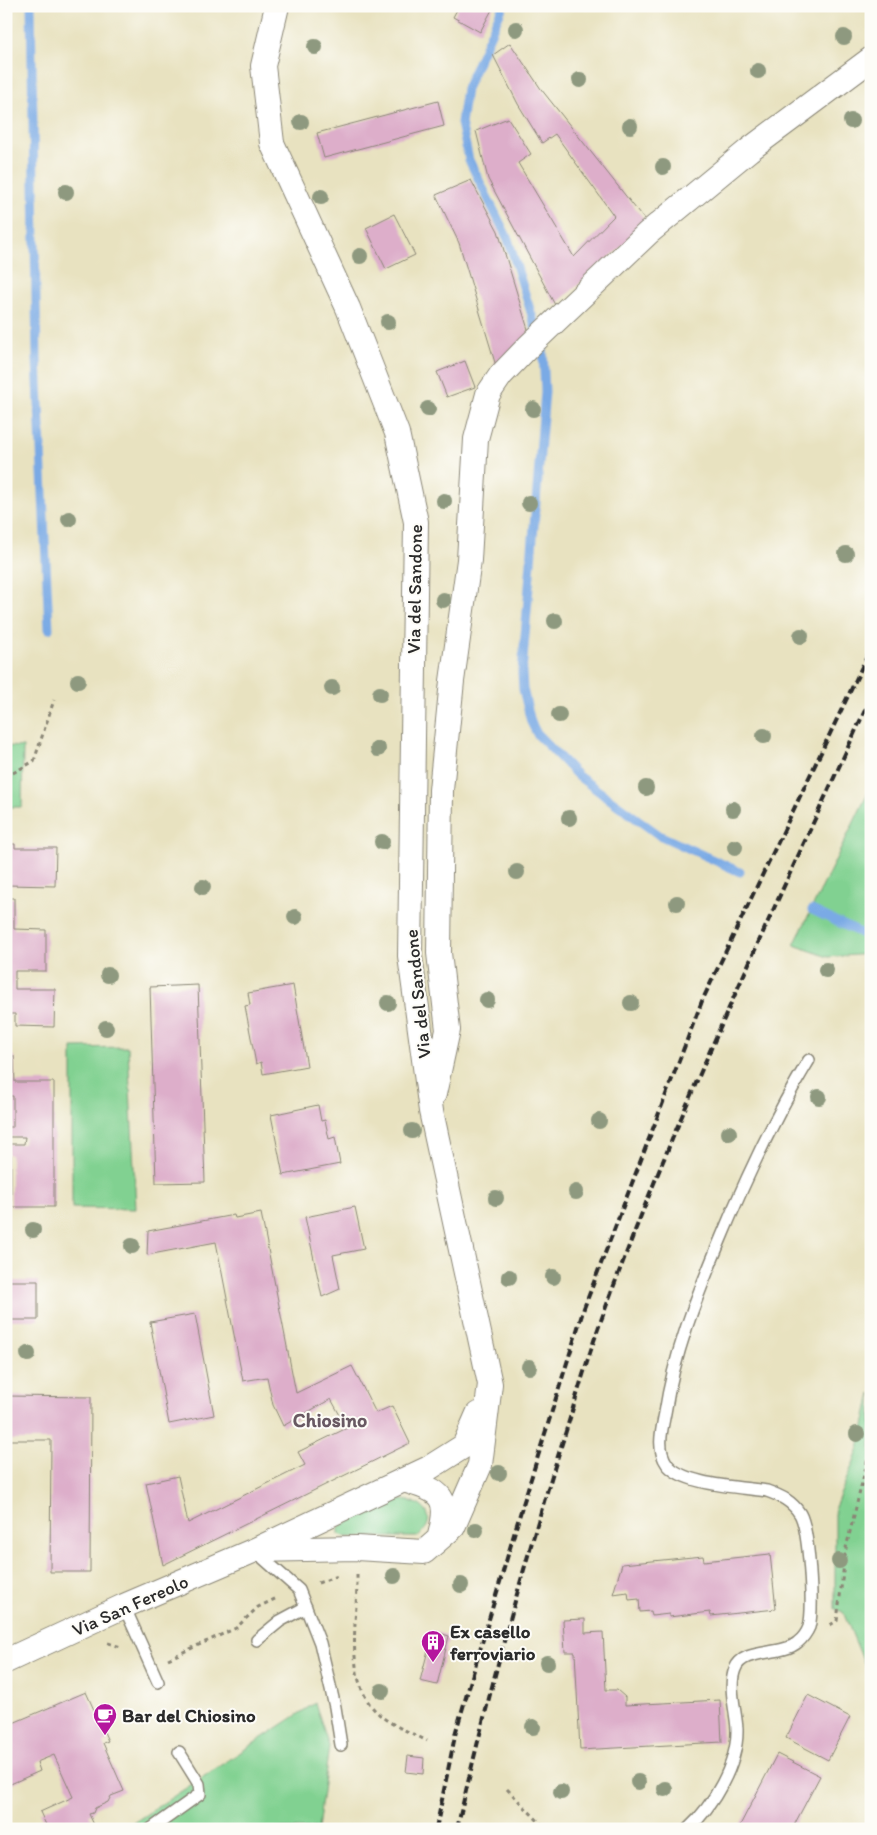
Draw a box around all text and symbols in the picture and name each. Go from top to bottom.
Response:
street label: Via del Sandone [402,524,427,654]
street label: Via del Sandone [399,928,436,1060]
district label: Chiosino [293,1408,367,1432]
street label: Via San Fereolo [68,1570,192,1641]
place label: Ex casello ferroviario [450,1620,536,1665]
building icon: Ex casello ferroviario [420,1629,446,1663]
cafe icon: Bar del Chiosino [92,1702,118,1736]
place label: Bar del Chiosino [122,1704,256,1727]

